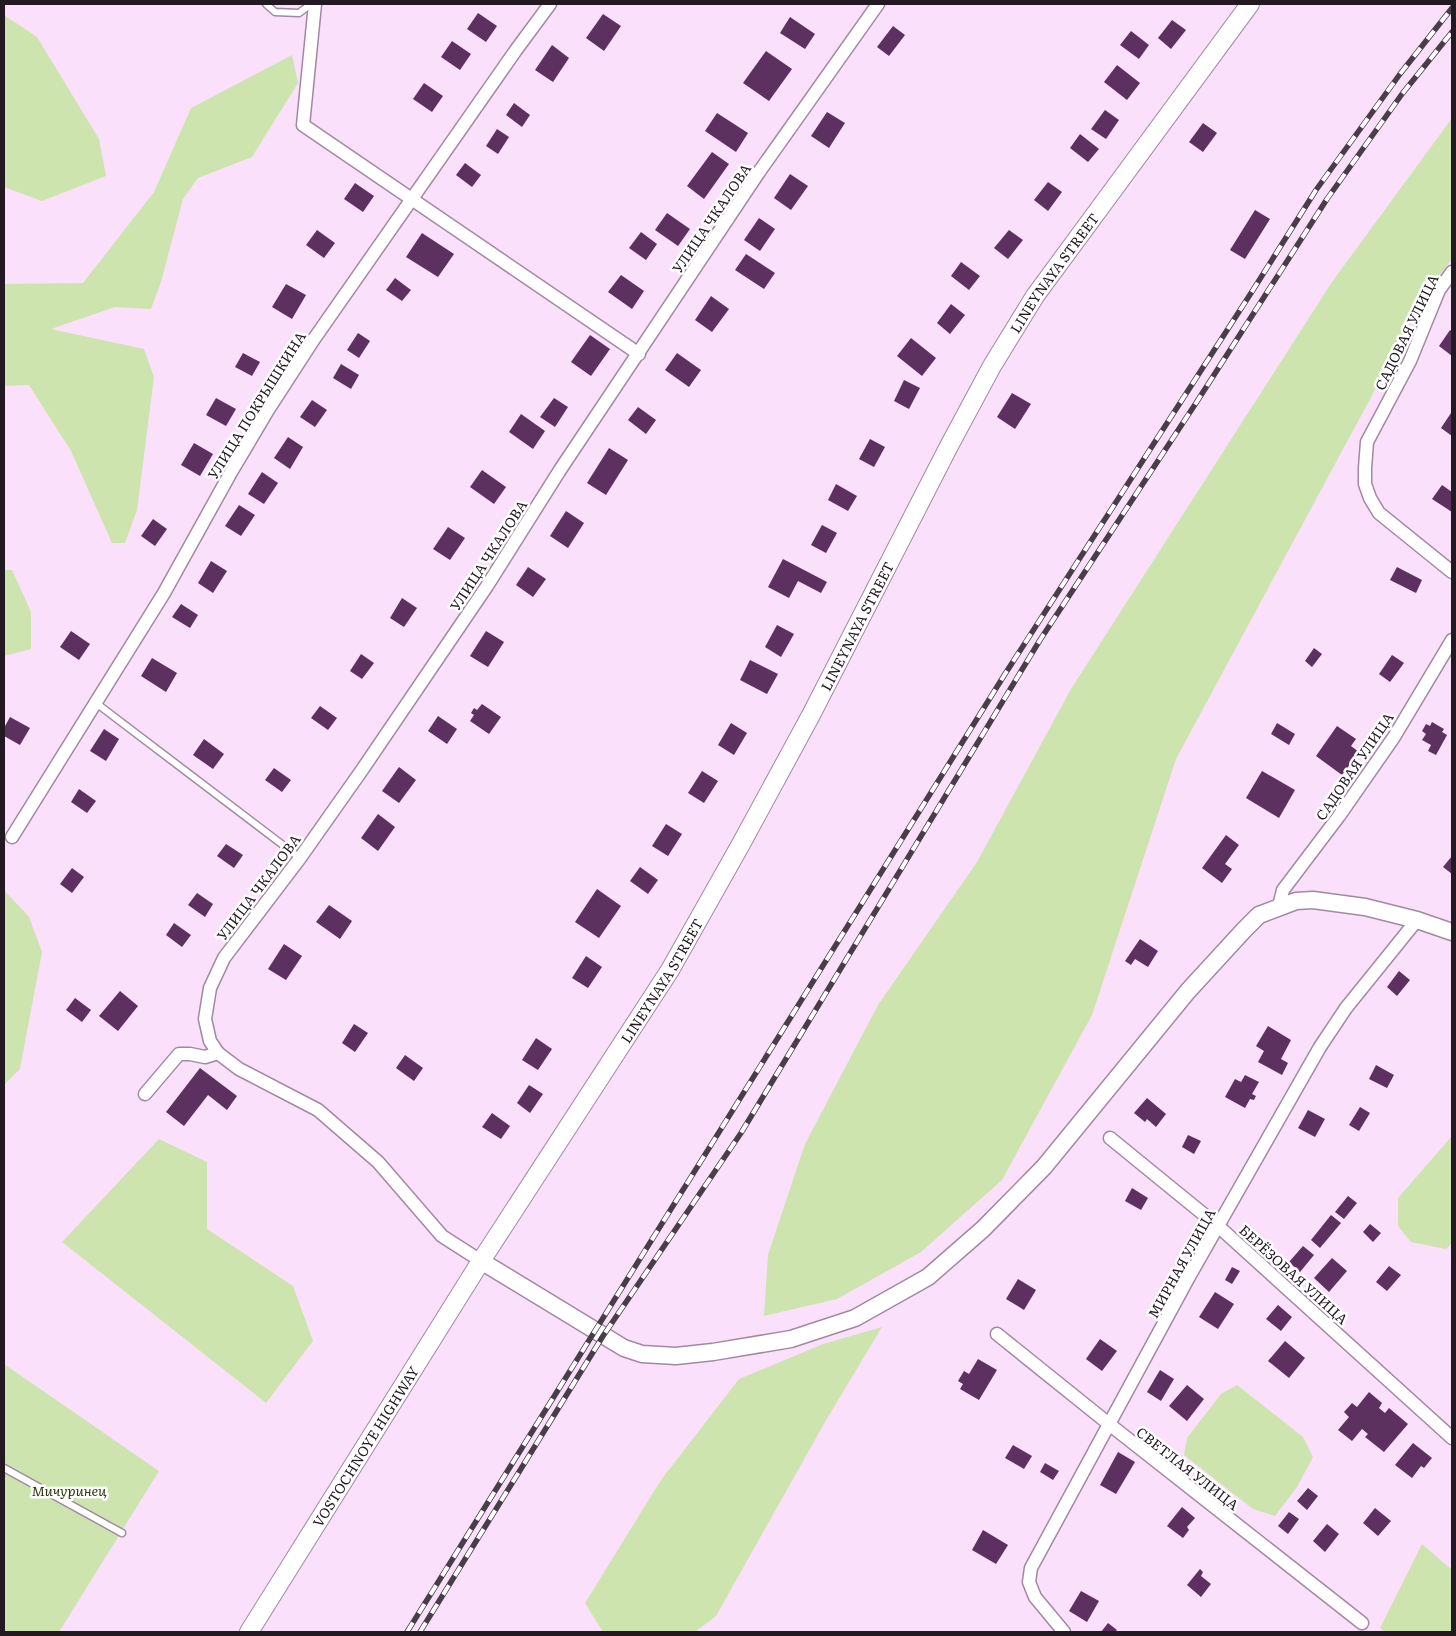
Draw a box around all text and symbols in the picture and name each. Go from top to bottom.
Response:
street label: УЛИЦА ЧКАЛОВА [667,159,756,277]
street label: LINEYNAYA STREET [1005,209,1103,337]
street label: САДОВАЯ УЛИЦА [1369,270,1443,393]
street label: УЛИЦА ПОКРЫШКИНА [202,327,310,483]
street label: УЛИЦА ЧКАЛОВА [445,495,532,614]
street label: LINEYNAYA STREET [815,558,898,694]
street label: САДОВАЯ УЛИЦА [1310,707,1398,824]
street label: УЛИЦА ЧКАЛОВА [211,829,305,944]
street label: LINEYNAYA STREET [615,915,707,1047]
street label: МИРНАЯ УЛИЦА [1143,1204,1220,1321]
street label: БЕРЁЗОВАЯ УЛИЦА [1235,1220,1353,1329]
street label: VOSTOCHNOYE HIGHWAY [307,1362,423,1531]
street label: СВЕТЛАЯ УЛИЦА [1133,1422,1244,1515]
park label: Мичуринец [31,1480,107,1500]

